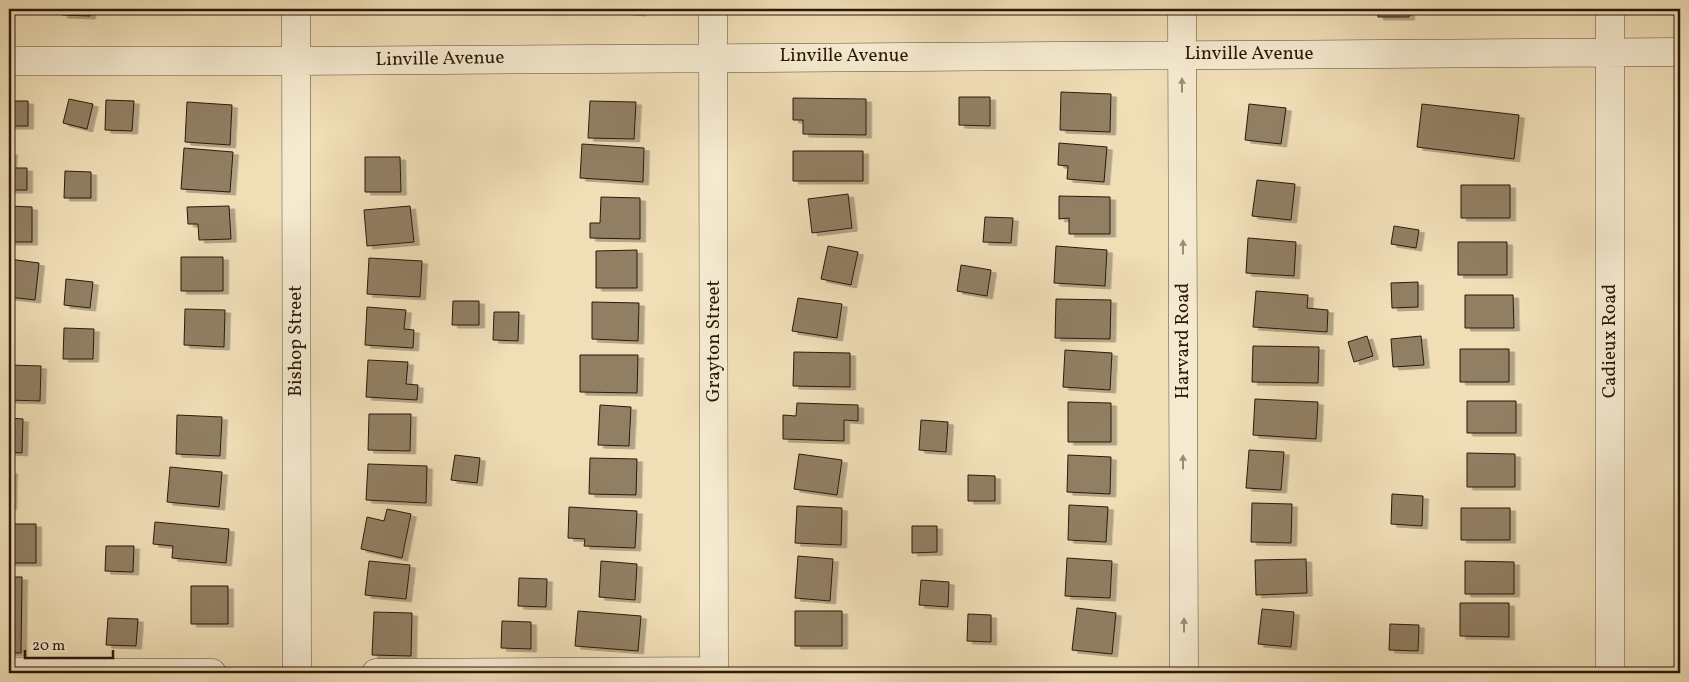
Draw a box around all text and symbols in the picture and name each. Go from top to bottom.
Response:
street label: Linville Avenue [1184,41,1314,67]
street label: Linville Avenue [779,43,909,69]
street label: Linville Avenue [375,45,505,73]
one-way arrow [1178,76,1186,92]
one-way arrow [1179,239,1187,255]
street label: Grayton Street [701,279,727,402]
street label: Harvard Road [1170,283,1196,399]
street label: Cadieux Road [1597,284,1623,398]
street label: Bishop Street [283,285,309,397]
one-way arrow [1179,454,1187,470]
one-way arrow [1180,616,1188,632]
scale bar [25,627,112,659]
text: 20 m [32,636,65,657]

